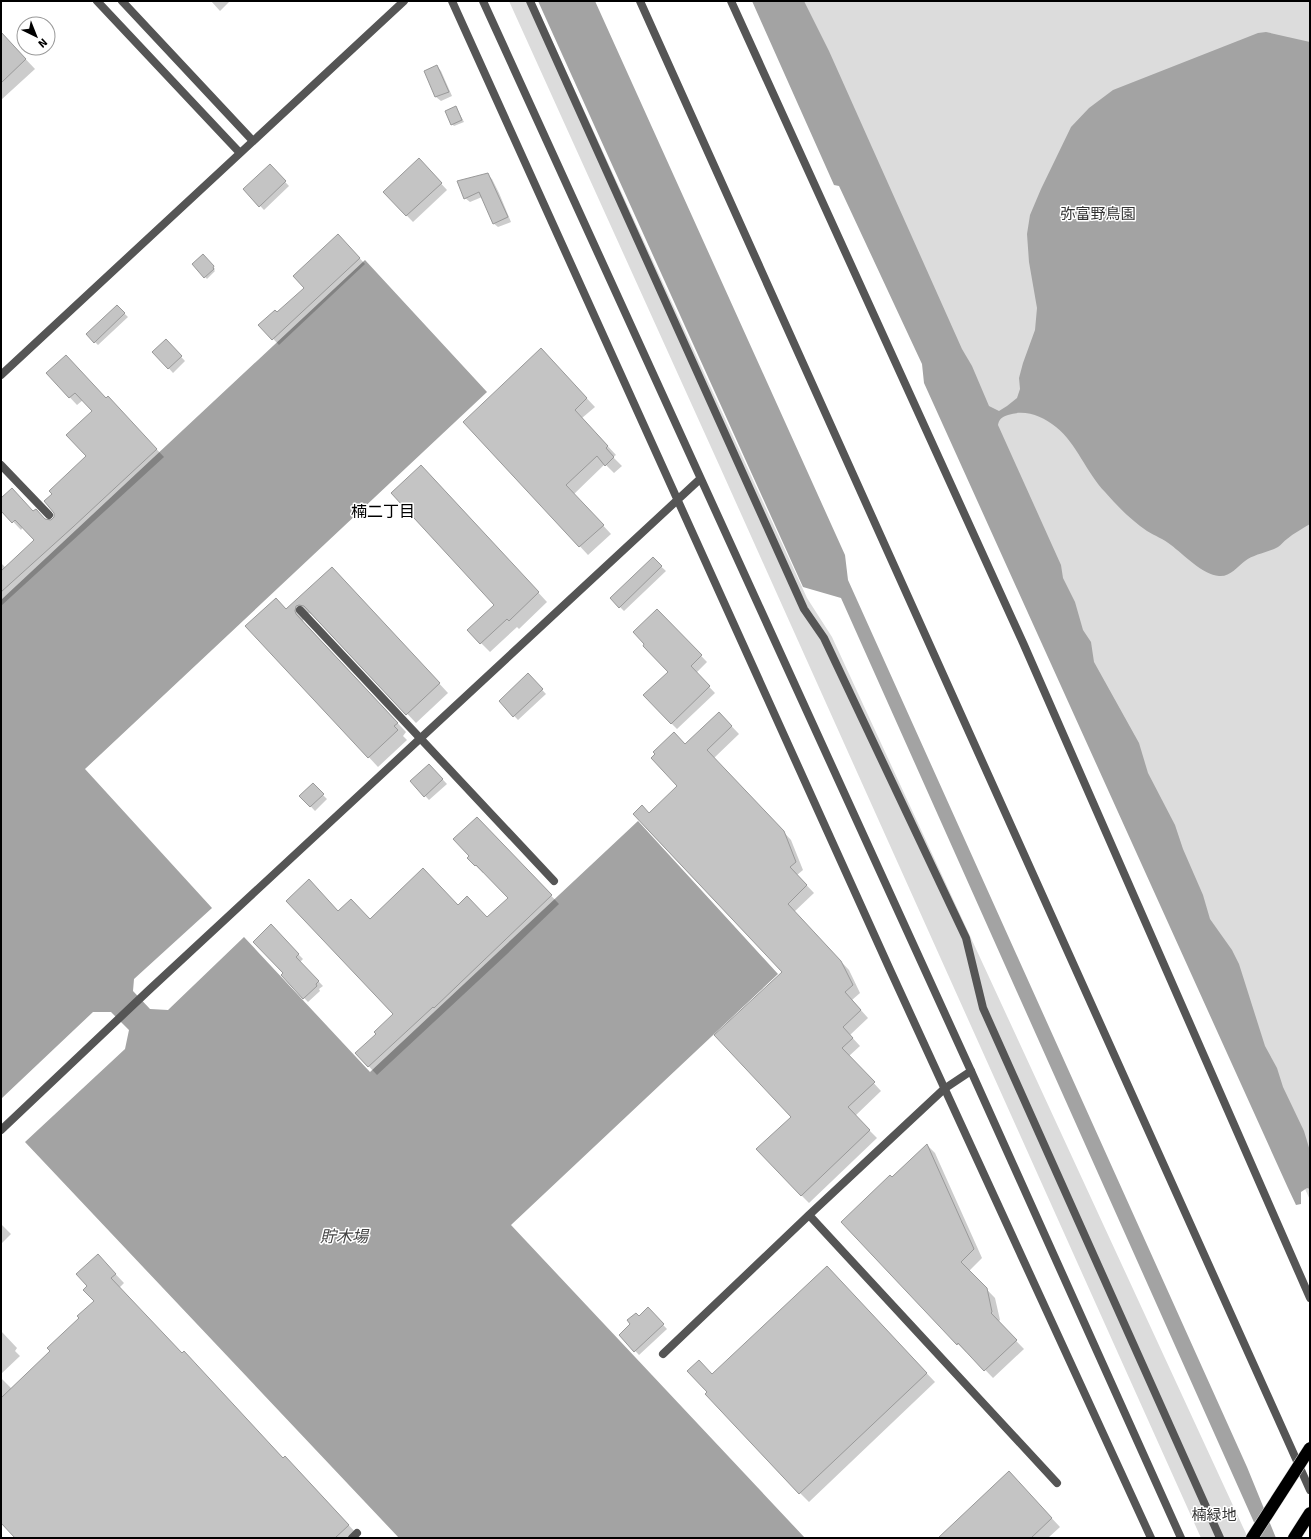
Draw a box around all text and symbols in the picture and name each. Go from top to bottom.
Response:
north arrow [16,16,56,56]
text: N [35,36,50,50]
park label: 弥富野鳥園 [1060,205,1136,223]
district label: 楠二丁目 [351,502,415,522]
water label: 貯木場 [320,1227,370,1247]
park label: 楠緑地 [1191,1506,1237,1524]

